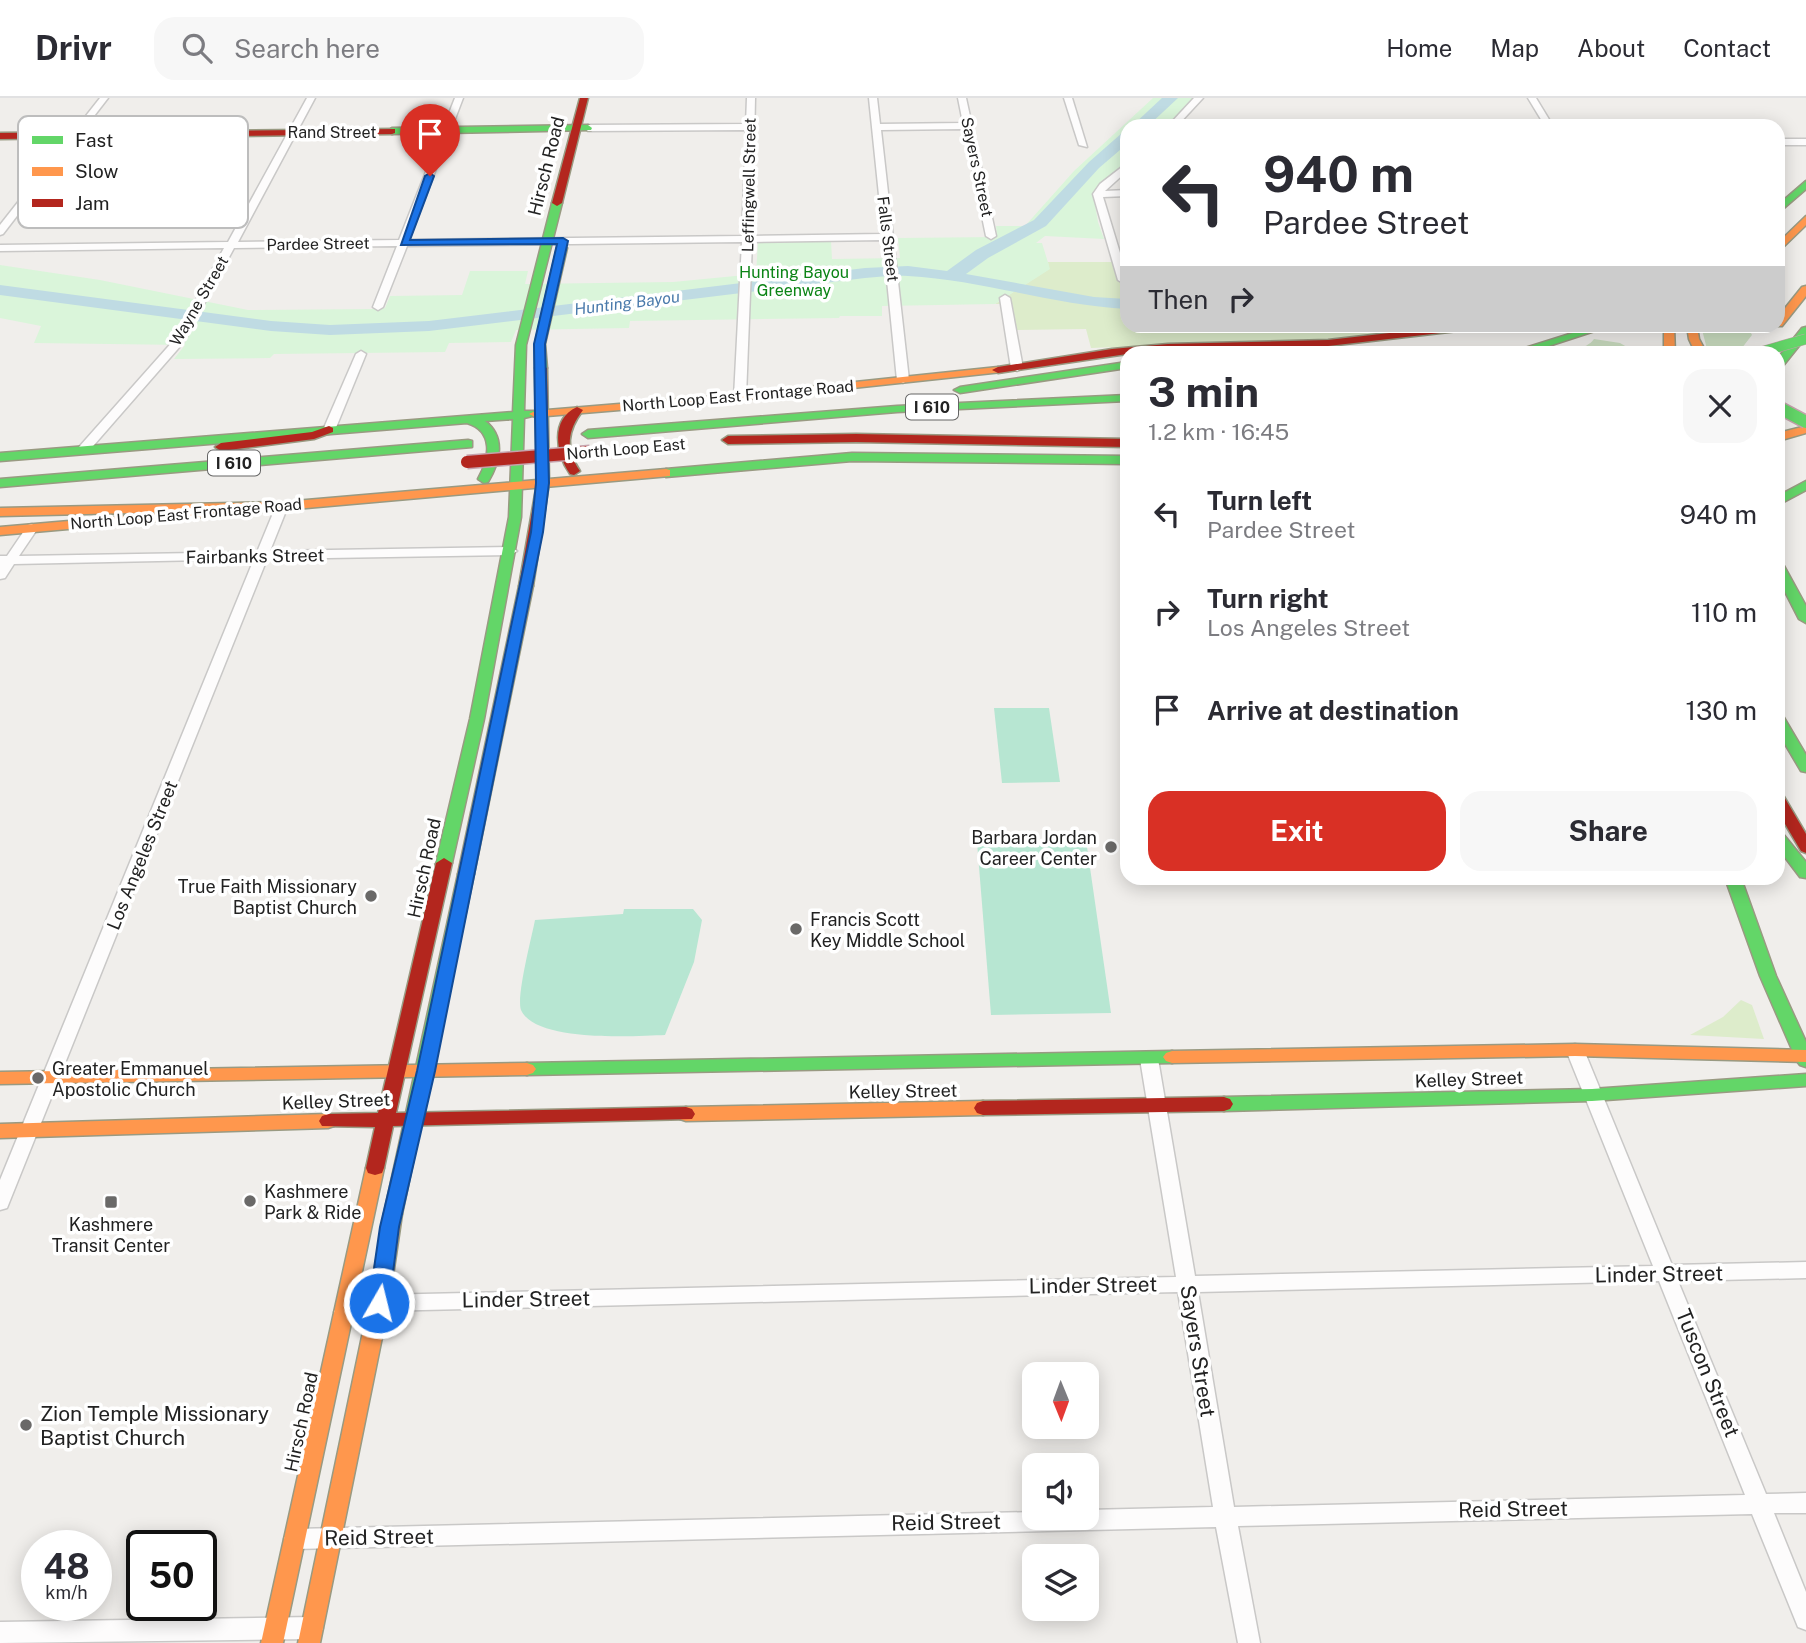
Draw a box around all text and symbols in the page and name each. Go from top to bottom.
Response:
search box [154,17,644,80]
text: Drivr [35,29,112,67]
icon: search [178,29,216,67]
text: Search here [234,33,380,64]
text: Home [1386,34,1452,62]
text: Map [1490,34,1539,62]
text: About [1577,34,1645,62]
text: Contact [1683,34,1771,62]
pin [400,104,460,176]
street label: Hirsch Road [524,114,568,218]
icon: arrive [411,115,449,153]
street label: Sayers Street [957,115,997,219]
legend [18,116,248,228]
street label: Leffingwell Street [738,118,760,252]
street label: Rand Street [288,123,376,142]
text: Fast [75,129,113,151]
text: 940 m [1263,145,1414,203]
icon: left [1148,147,1239,238]
text: Slow [75,160,119,182]
text: Jam [75,192,109,214]
street label: Falls Street [873,195,903,283]
text: Pardee Street [1263,204,1469,241]
street label: Pardee Street [266,234,370,254]
street label: Wayne Street [166,253,232,349]
park label: Hunting Bayou Greenway [739,263,849,300]
icon: right [1222,280,1260,318]
text: Then [1148,284,1208,315]
water label: Hunting Bayou [573,287,681,319]
text: 3 min [1148,367,1259,416]
button: close [1683,369,1757,443]
street label: North Loop East Frontage Road [621,376,855,416]
road number: I 610 [906,394,958,420]
text: 1.2 km · 16:45 [1148,418,1289,445]
street label: North Loop East [566,434,686,464]
road number: I 610 [208,450,260,476]
text: Turn left [1207,485,1312,516]
street label: North Loop East Frontage Road [69,494,303,534]
icon: left [1148,495,1186,533]
text: 940 m [1680,499,1757,530]
text: Pardee Street [1207,516,1355,543]
street label: Fairbanks Street [185,544,325,568]
text: Turn right [1207,583,1329,614]
icon: right [1148,593,1186,631]
text: 110 m [1691,597,1757,628]
text: Los Angeles Street [1207,614,1410,641]
icon: arrive [1148,691,1186,729]
text: Arrive at destination [1207,695,1459,726]
text: 130 m [1685,695,1757,726]
street label: Los Angeles Street [102,777,182,933]
button: Exit [1148,791,1446,871]
button: Share [1460,791,1757,871]
street label: Hirsch Road [403,816,445,920]
place label: Barbara Jordan Career Center [971,827,1097,869]
marker: Barbara Jordan Career Center [1103,839,1119,855]
place label: True Faith Missionary Baptist Church [178,876,357,918]
marker: True Faith Missionary Baptist Church [363,888,379,904]
place label: Francis Scott Key Middle School [810,909,965,951]
marker: Francis Scott Key Middle School [788,921,804,937]
place label: Greater Emmanuel Apostolic Church [52,1058,209,1100]
street label: Kelley Street [1414,1067,1524,1091]
marker: Greater Emmanuel Apostolic Church [30,1070,46,1086]
street label: Kelley Street [848,1080,958,1102]
street label: Kelley Street [281,1089,391,1113]
place label: Kashmere Park & Ride [264,1181,361,1223]
marker: Kashmere Park & Ride [242,1193,258,1209]
marker: Kashmere Transit Center [103,1194,119,1210]
place label: Kashmere Transit Center [52,1214,170,1256]
street label: Linder Street [1594,1260,1724,1288]
position arrow [342,1266,416,1340]
street label: Linder Street [1028,1271,1158,1299]
street label: Sayers Street [1175,1283,1221,1419]
street label: Linder Street [461,1285,591,1313]
street label: Tuscon Street [1671,1305,1745,1441]
north arrow [1022,1362,1099,1438]
map controls [1022,1362,1099,1621]
street label: Hirsch Road [280,1370,322,1474]
place label: Zion Temple Missionary Baptist Church [40,1401,269,1450]
marker: Zion Temple Missionary Baptist Church [18,1417,34,1433]
button: sound [1022,1453,1099,1530]
street label: Reid Street [1458,1496,1568,1522]
street label: Reid Street [891,1509,1001,1535]
street label: Reid Street [324,1524,434,1550]
speed limit sign: 50 [126,1530,217,1621]
button: layers [1022,1544,1099,1621]
text: 48 [43,1546,90,1587]
text: km/h [45,1582,88,1603]

